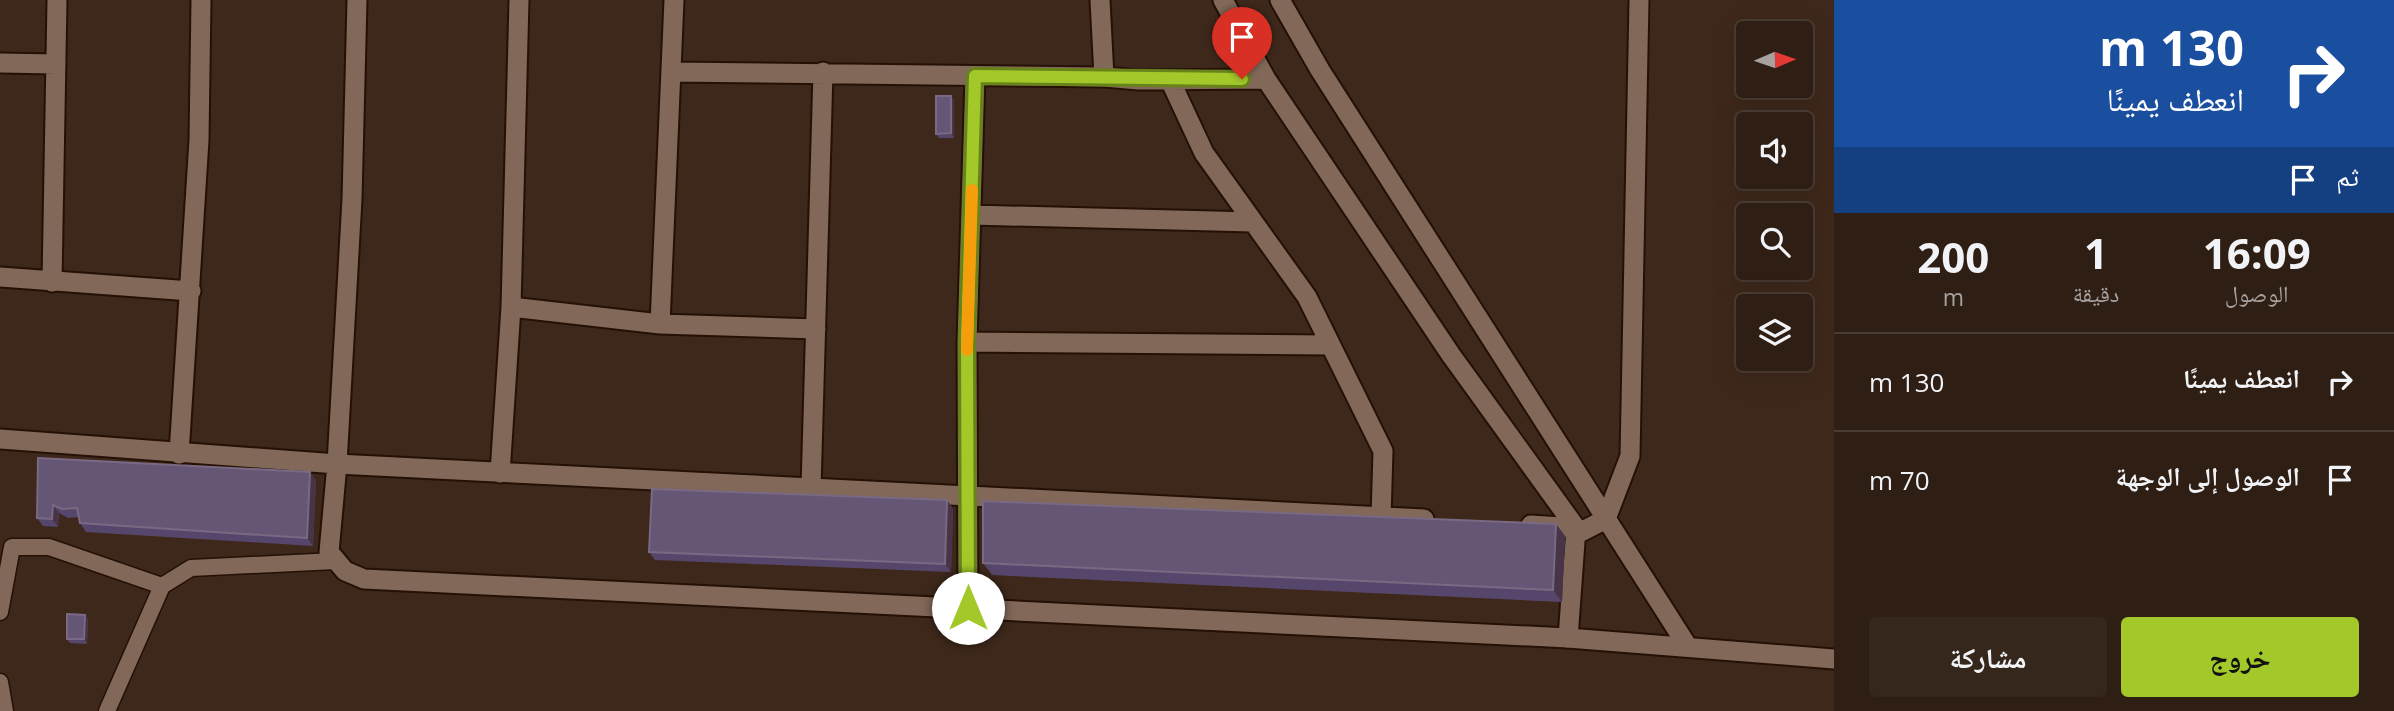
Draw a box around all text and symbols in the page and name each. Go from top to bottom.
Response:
pin [1212,7,1272,79]
text: 130 m [2099,14,2244,80]
icon: arrive [1223,18,1261,56]
north arrow [1736,21,1813,98]
map controls [1736,21,1813,371]
icon: right [2268,28,2359,119]
text: انعطف يمينًا [2107,77,2244,120]
button: sound [1736,112,1813,189]
text: ثم [2336,158,2359,194]
icon: arrive [2284,161,2322,199]
button: search [1736,203,1813,280]
text: 1 [2084,224,2108,281]
text: 16:09 [2203,224,2311,281]
text: 200 [1917,228,1989,285]
text: دقيقة [2073,277,2119,309]
text: الوصول [2225,277,2289,309]
text: m [1943,281,1964,313]
button: layers [1736,294,1813,371]
text: انعطف يمينًا [2183,360,2300,396]
icon: right [2321,363,2359,401]
text: 130 m [1869,364,1944,400]
text: الوصول إلى الوجهة [2116,458,2300,494]
icon: arrive [2321,461,2359,499]
text: 70 m [1869,462,1930,498]
position arrow [931,571,1005,645]
button: مشاركة [1869,617,2107,697]
button: خروج [2121,617,2359,697]

